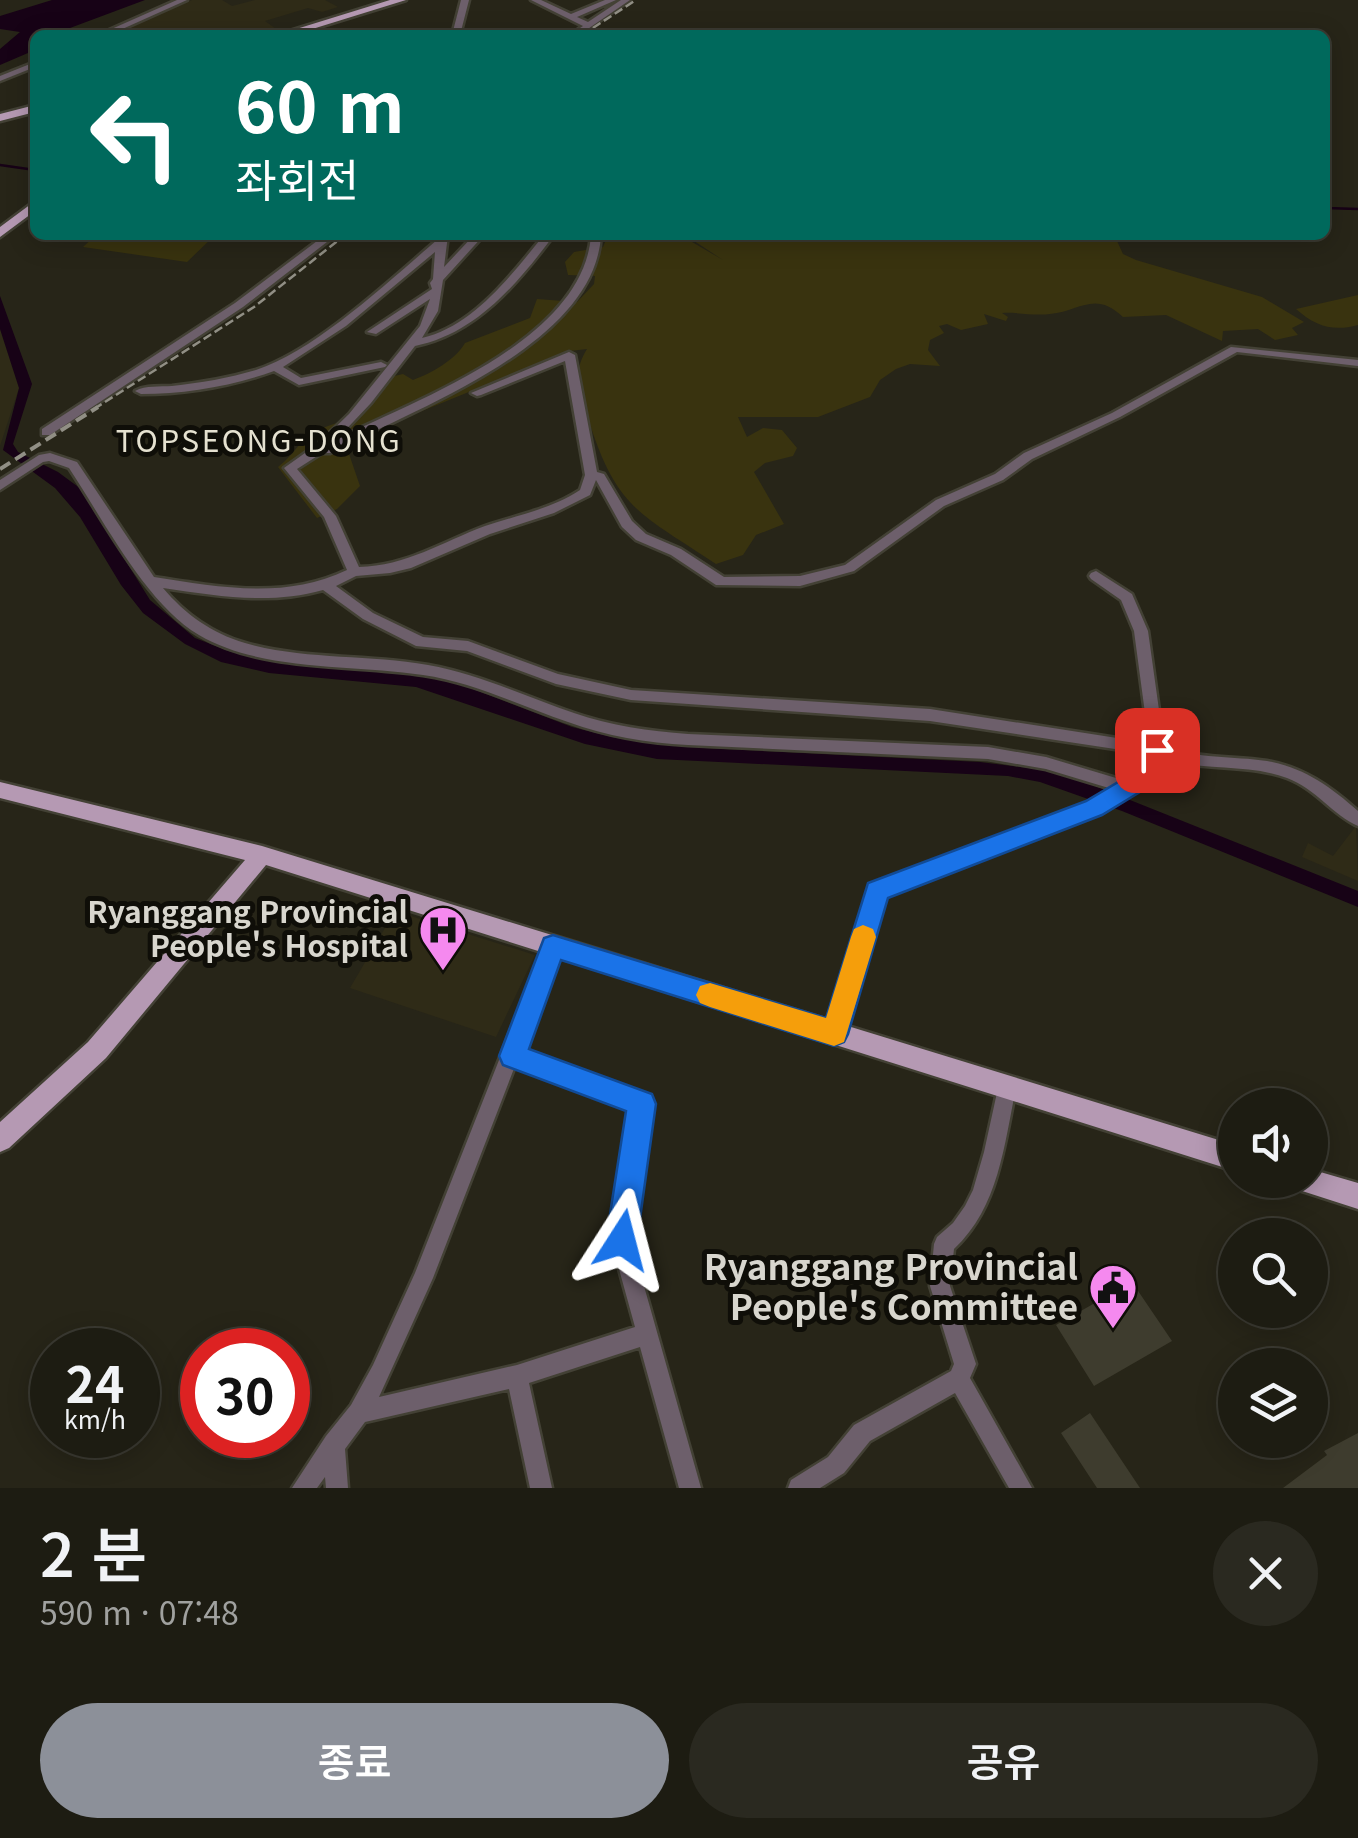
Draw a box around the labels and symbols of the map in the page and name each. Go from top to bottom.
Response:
district label: TOPSEONG-DONG [116,417,402,461]
pin [1115,708,1200,793]
place label: Ryanggang Provincial People's Hospital [87,888,408,966]
hospital icon: Ryanggang Provincial People's Hospital [417,904,469,972]
position arrow [570,1188,674,1292]
place label: Ryanggang Provincial People's Committee [704,1239,1078,1330]
public building icon: Ryanggang Provincial People's Committee [1087,1262,1139,1330]
speed limit sign: 30 [180,1328,310,1458]

